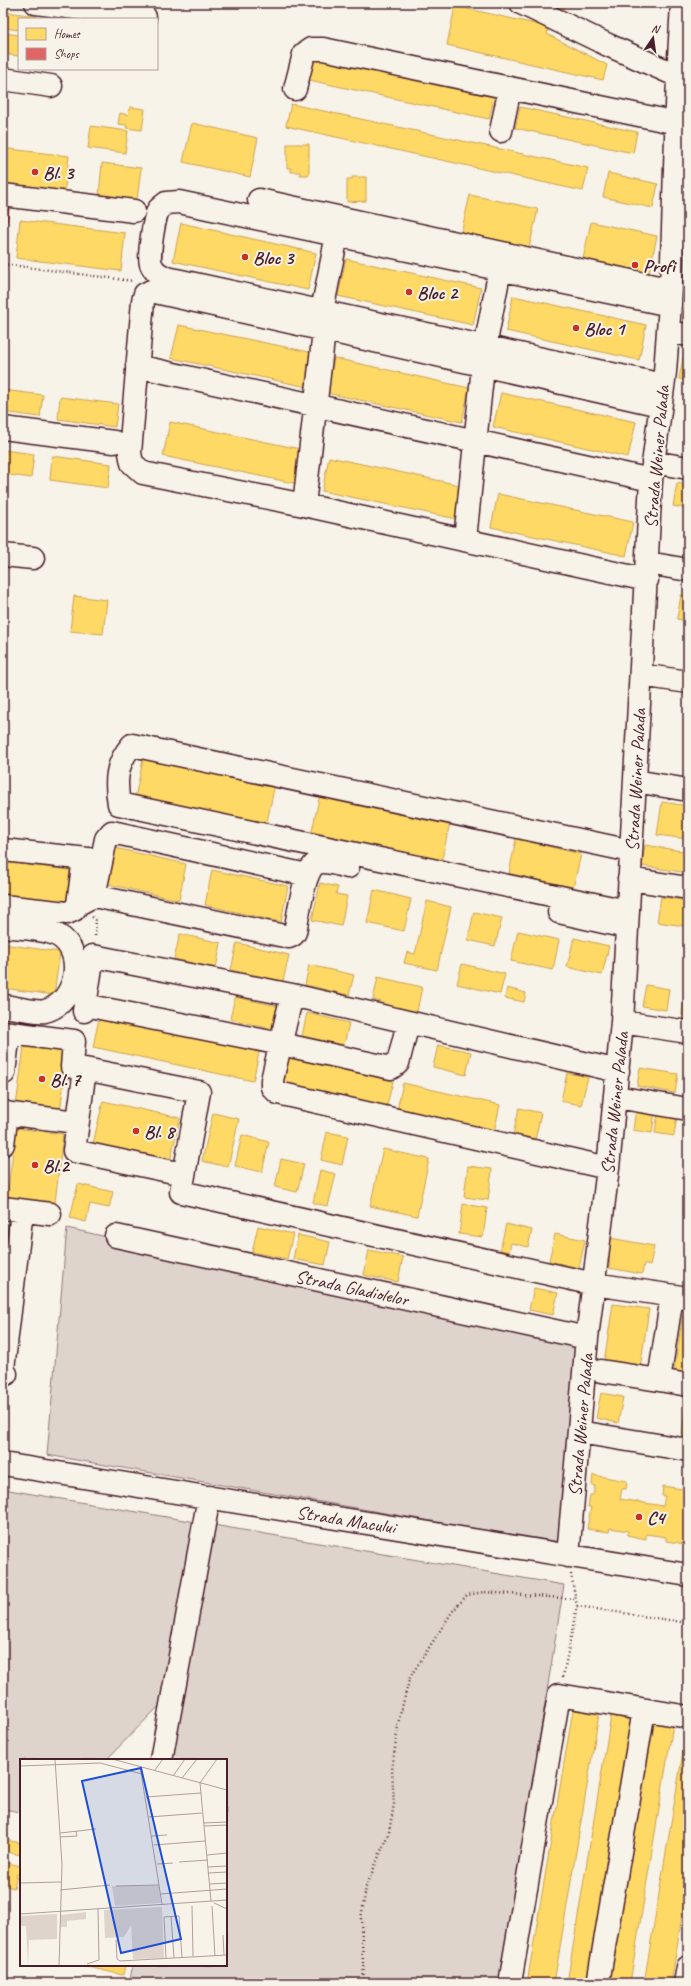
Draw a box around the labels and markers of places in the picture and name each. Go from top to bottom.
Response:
place label: Bl. 3 [43,161,76,185]
marker: Bl. 3 [30,167,40,177]
place label: Bloc 3 [253,246,296,270]
marker: Bloc 3 [240,252,250,262]
place label: Profi [643,254,678,278]
marker: Profi [630,260,640,270]
place label: Bloc 2 [417,281,460,305]
marker: Bloc 2 [404,287,414,297]
place label: Bloc 1 [584,317,627,341]
marker: Bloc 1 [571,323,581,333]
place label: Bl. 7 [50,1068,83,1092]
marker: Bl. 7 [37,1074,47,1084]
place label: Bl. 8 [144,1120,177,1144]
marker: Bl. 8 [131,1126,141,1136]
place label: Bl.2 [43,1154,71,1178]
marker: Bl.2 [30,1160,40,1170]
place label: C4 [647,1506,667,1530]
marker: C4 [634,1512,644,1522]

